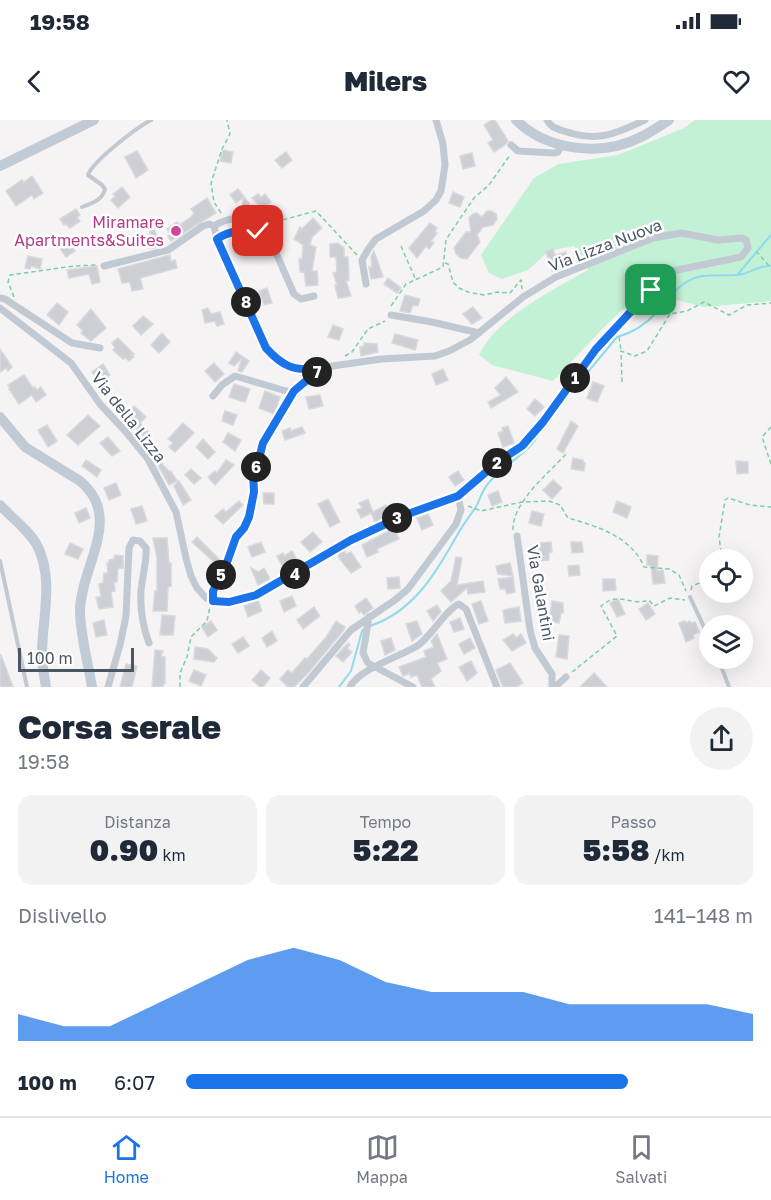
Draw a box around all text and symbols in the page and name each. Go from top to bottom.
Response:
text: 19:58 [30,8,90,35]
icon: back [18,65,51,98]
text: Milers [344,65,427,97]
icon: heart [720,65,753,98]
pin [232,205,283,256]
place label: Miramare Apartments&Suites [14,212,164,250]
icon: check [241,214,274,247]
street label: Via Lizza Nuova [546,214,664,276]
marker: Miramare Apartments&Suites [169,224,183,238]
pin [625,264,676,315]
icon: arrive [634,273,667,306]
pin: 8 [231,287,261,317]
text: 8 [241,292,251,312]
pin: 7 [302,357,332,387]
text: 7 [313,362,321,382]
pin: 1 [560,363,590,393]
street label: Via della Lizza [87,368,171,466]
text: 1 [571,368,579,388]
pin: 2 [482,448,512,478]
pin: 6 [241,452,271,482]
text: 2 [492,453,502,473]
text: 6 [251,457,261,477]
pin: 3 [382,503,412,533]
text: 3 [392,508,402,528]
street label: Via Galantini [523,543,559,643]
map controls [699,549,753,669]
button: locate [699,549,753,603]
pin: 4 [280,559,310,589]
pin: 5 [206,560,236,590]
text: 4 [290,564,300,584]
text: 5 [216,565,226,585]
button: layers [699,615,753,669]
scale bar [18,645,134,672]
text: 100 m [27,648,73,668]
text: Corsa serale [18,707,221,746]
button: share [690,707,753,770]
text: 19:58 [18,749,70,773]
text: Distanza [104,812,171,832]
text: Tempo [360,812,411,832]
text: Passo [611,812,656,832]
text: 0.90 [89,832,158,868]
text: 5:22 [353,832,419,868]
text: 5:58 [582,832,650,868]
text: km [158,845,186,865]
text: /km [650,845,685,865]
text: Dislivello [18,903,107,927]
text: 141–148 m [654,903,753,927]
text: 100 m [18,1070,77,1094]
text: 6:07 [114,1070,155,1094]
tab: Home [104,1131,149,1187]
tab: Mappa [356,1131,408,1187]
tab: Salvati [615,1131,667,1187]

